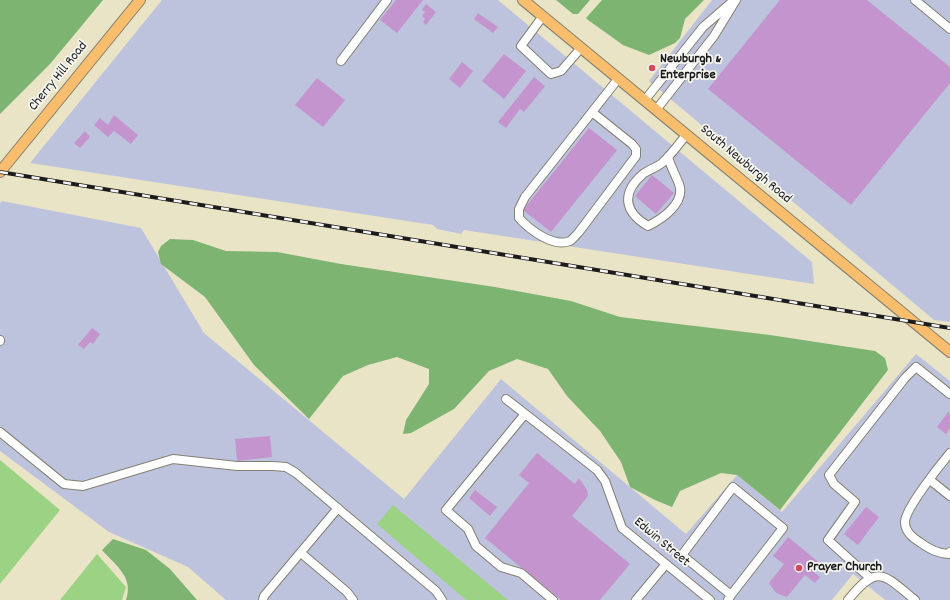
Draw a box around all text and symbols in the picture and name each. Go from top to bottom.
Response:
street label: Cherry Hill Road [26,39,92,115]
place label: Newburgh & Enterprise [660,52,721,84]
marker: Newburgh & Enterprise [647,63,657,73]
street label: South Newburgh Road [696,122,794,208]
street label: Edwin Street [629,515,693,571]
place label: Prayer Church [807,560,882,576]
marker: Prayer Church [794,563,804,573]

